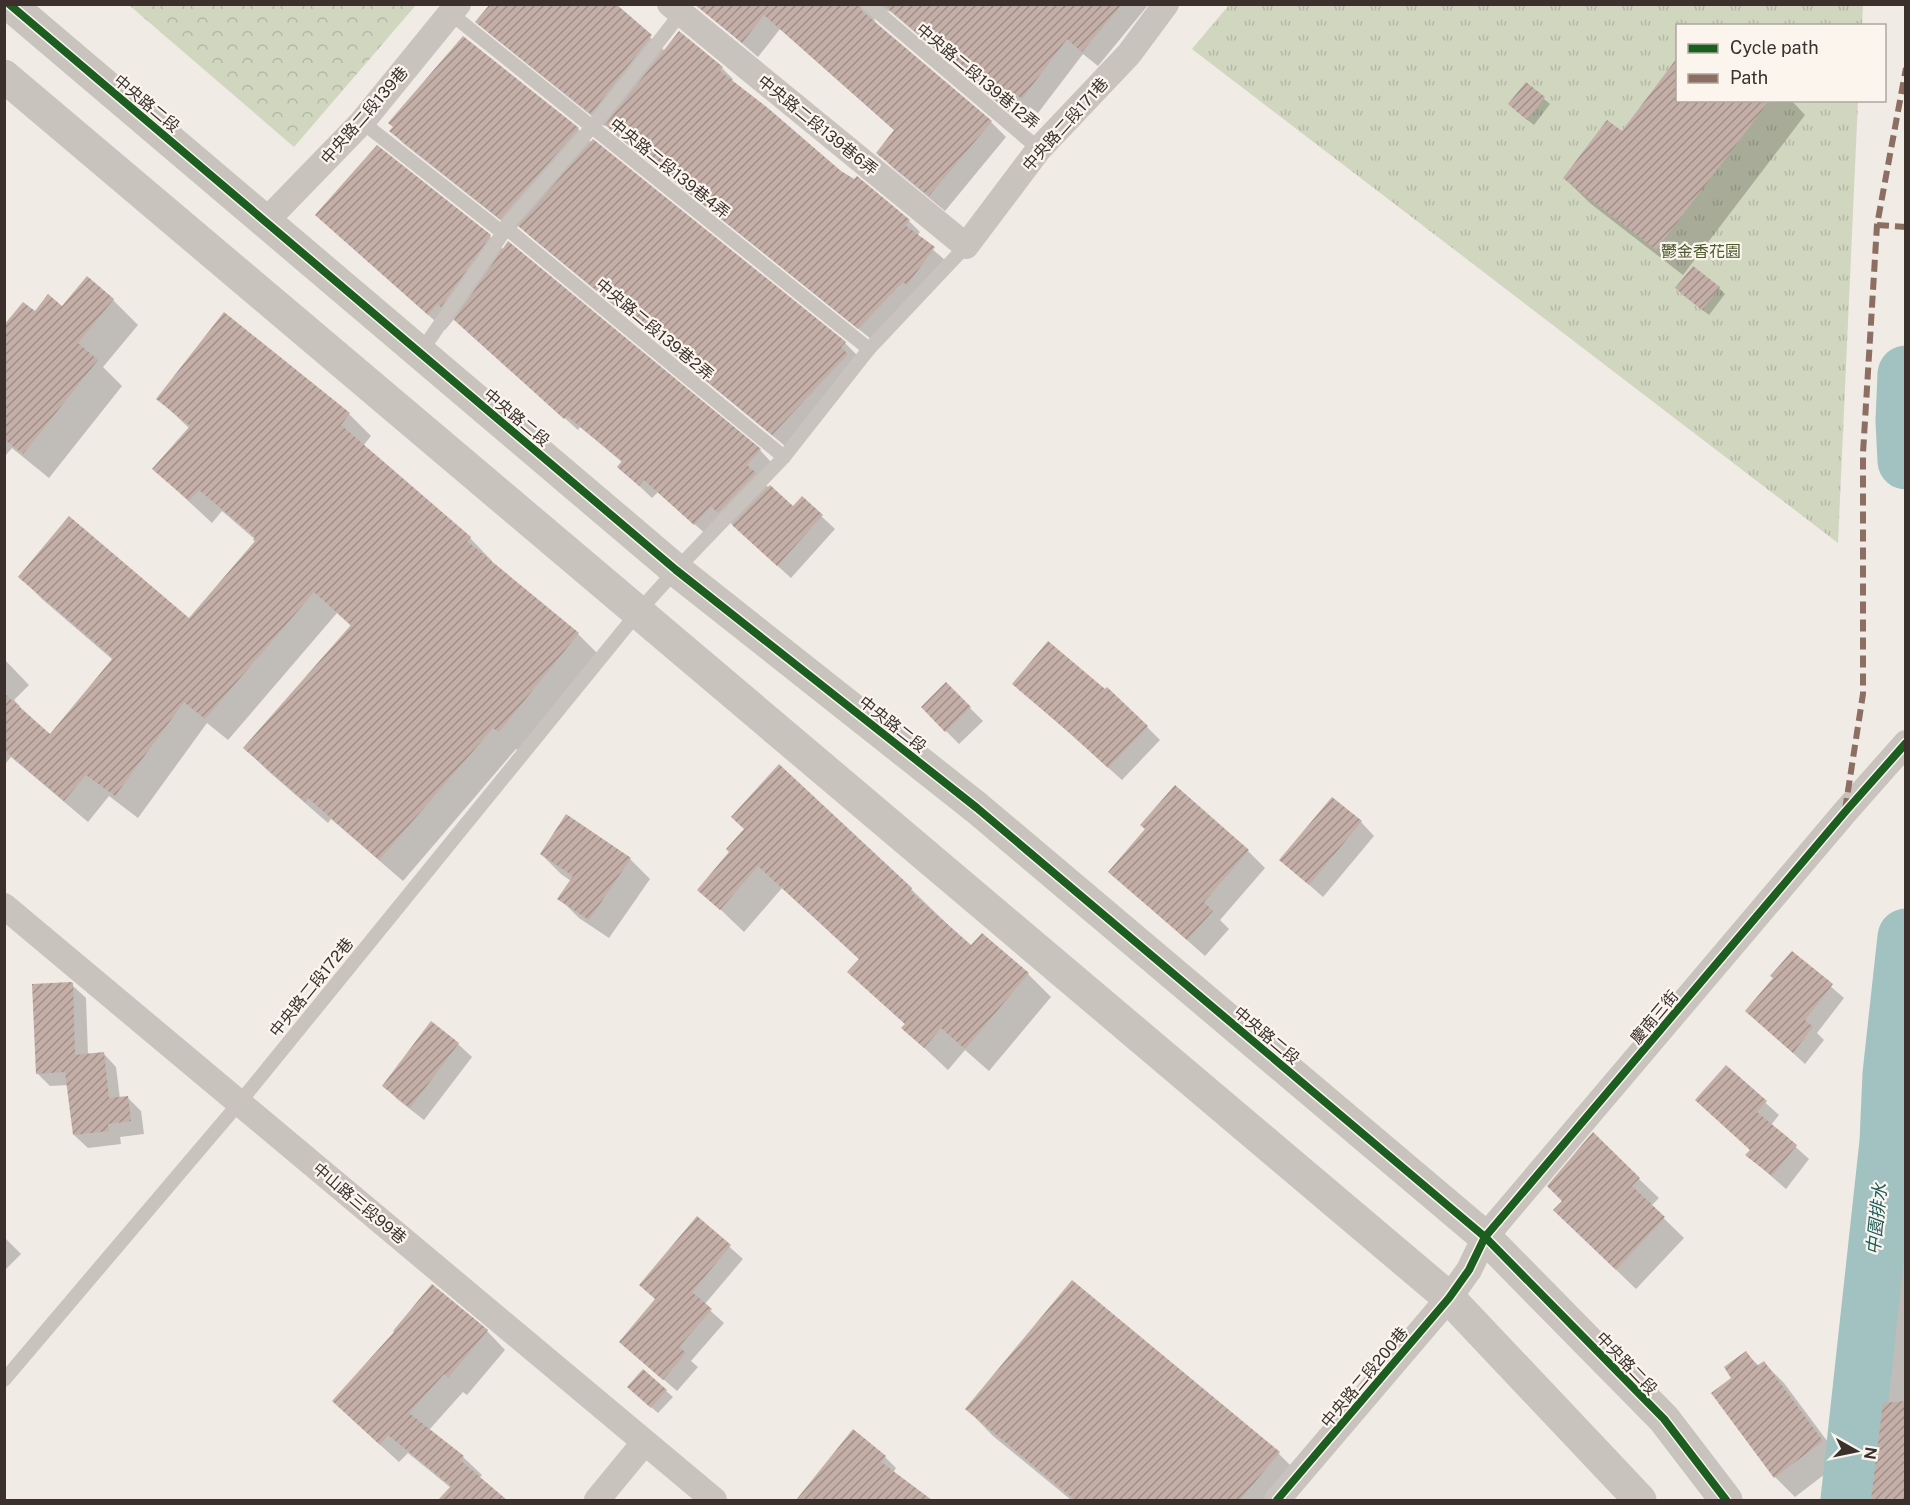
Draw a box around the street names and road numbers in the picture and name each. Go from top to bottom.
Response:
street label: 中央路二段139巷12弄 [912,19,1043,133]
street label: 中央路二段139巷 [317,63,412,168]
street label: 中央路二段 [110,70,183,136]
street label: 中央路二段139巷6弄 [754,71,881,179]
street label: 中央路二段171巷 [1019,74,1112,175]
street label: 中央路二段139巷4弄 [606,114,733,223]
street label: 中央路二段139巷2弄 [592,275,717,384]
street label: 中央路二段 [480,384,553,450]
street label: 中央路二段 [855,692,930,757]
street label: 中央路二段172巷 [266,934,357,1041]
street label: 慶南三街 [1627,987,1682,1048]
street label: 中央路二段 [1230,1002,1303,1068]
street label: 中山路三段99巷 [309,1159,410,1248]
street label: 中央路二段200巷 [1317,1323,1412,1431]
street label: 中央路二段 [1592,1328,1661,1399]

